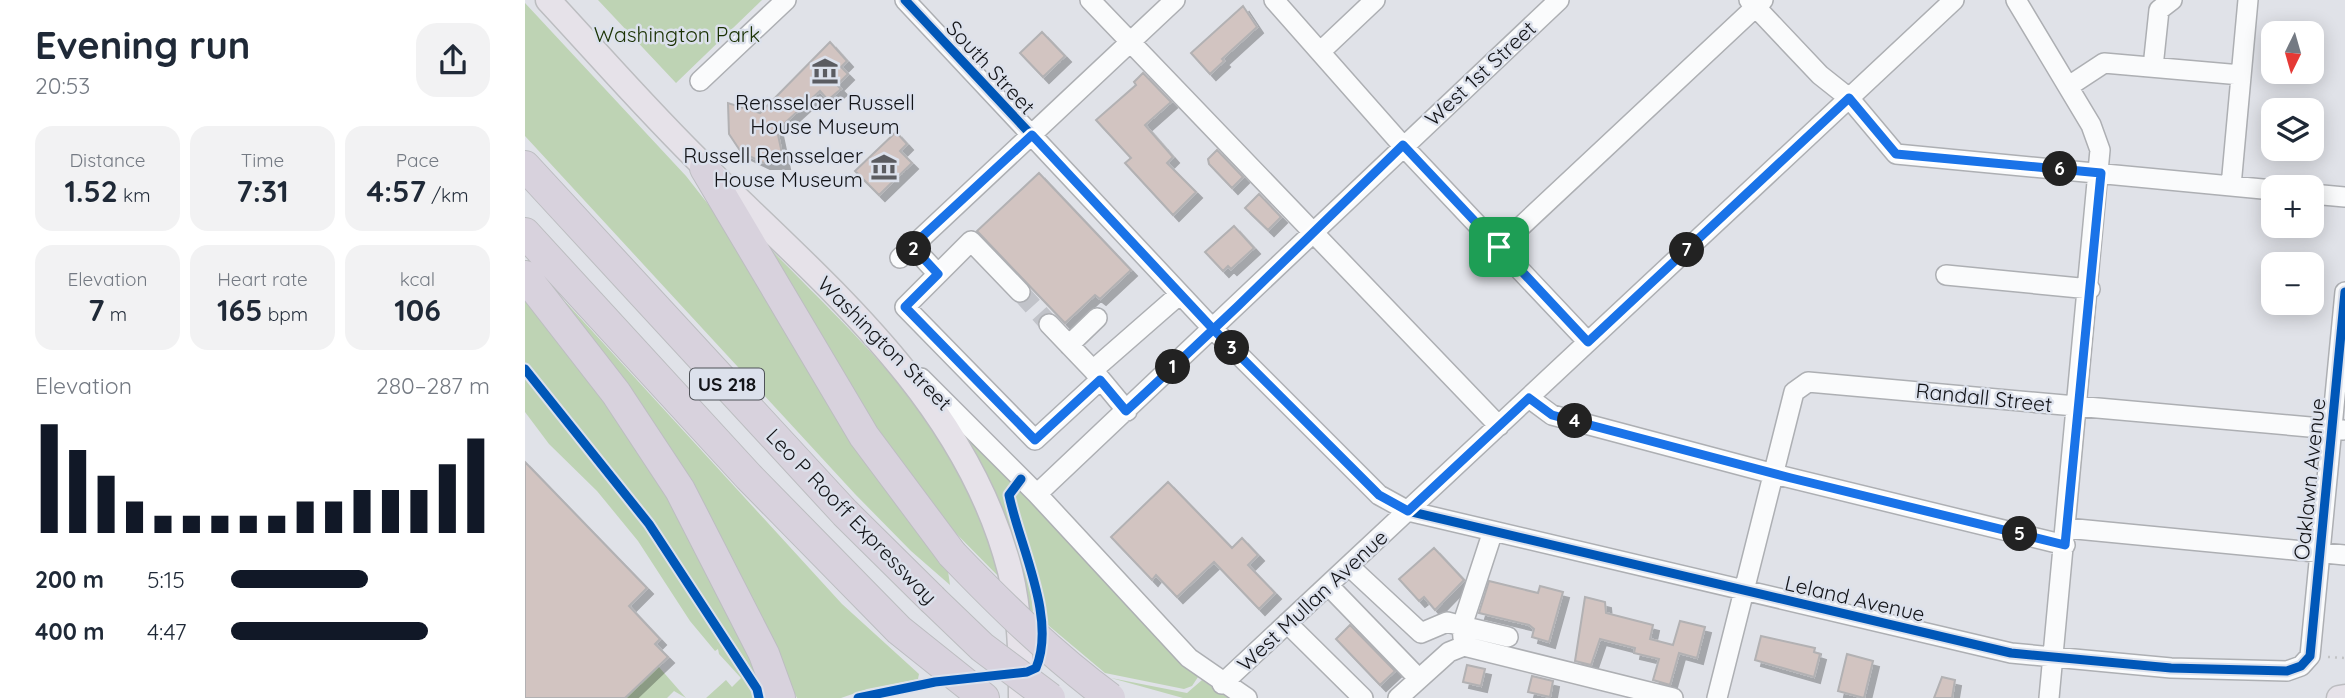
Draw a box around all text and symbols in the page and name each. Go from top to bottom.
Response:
street label: South Street [941,15,1041,119]
street label: West 1st Street [1419,15,1541,131]
text: Evening run [35,21,250,69]
park label: Washington Park [594,21,760,47]
north arrow [2261,21,2324,84]
map controls [2261,21,2324,315]
button: share [416,23,490,97]
museum icon: Rensselaer Russell House Museum [810,56,840,86]
text: 20:53 [35,71,90,100]
place label: Rensselaer Russell House Museum [735,89,915,139]
button: layers [2261,98,2324,161]
place label: Russell Rensselaer House Museum [683,142,863,192]
text: Distance [69,148,146,172]
text: Time [241,148,284,172]
text: Pace [396,148,439,172]
museum icon: Russell Rensselaer House Museum [869,152,899,182]
pin: 6 [2043,152,2077,186]
text: 6 [2054,156,2065,180]
text: 1.52 [64,172,118,210]
text: 7:31 [236,172,289,210]
text: 4:57 [366,172,426,210]
button: + [2261,175,2324,238]
text: km [118,183,151,207]
text: /km [426,183,469,207]
pin [1469,217,1529,277]
icon: arrive [1480,228,1518,266]
pin: 2 [897,232,931,266]
pin: 7 [1669,232,1705,268]
text: 2 [908,236,919,260]
text: 7 [1681,237,1692,261]
button: − [2261,252,2324,315]
text: Elevation [67,267,148,291]
text: Heart rate [217,267,308,291]
text: kcal [400,267,435,291]
street label: Washington Street [812,270,958,416]
text: 7 [88,291,104,329]
text: 165 [217,291,263,329]
text: 106 [394,291,441,329]
text: m [104,302,127,326]
text: bpm [263,302,308,326]
pin: 3 [1215,330,1249,366]
text: 3 [1226,335,1237,359]
pin: 1 [1155,350,1191,384]
text: 1 [1169,354,1176,378]
road number: US 218 [690,368,764,400]
text: Elevation [35,371,132,400]
text: 280–287 m [376,371,490,400]
street label: Randall Street [1914,377,2054,417]
street label: Oaklawn Avenue [2288,397,2330,561]
pin: 4 [1557,404,1593,438]
text: 4 [1569,408,1580,432]
street label: Leo P Rooff Expressway [761,423,943,609]
pin: 5 [2003,516,2037,552]
text: 5 [2014,521,2025,545]
street label: West Mullan Avenue [1231,524,1393,676]
text: 200 m [35,565,104,594]
text: 5:15 [147,565,185,594]
street label: Leland Avenue [1782,569,1928,627]
text: 400 m [35,617,104,646]
text: 4:47 [147,617,187,646]

